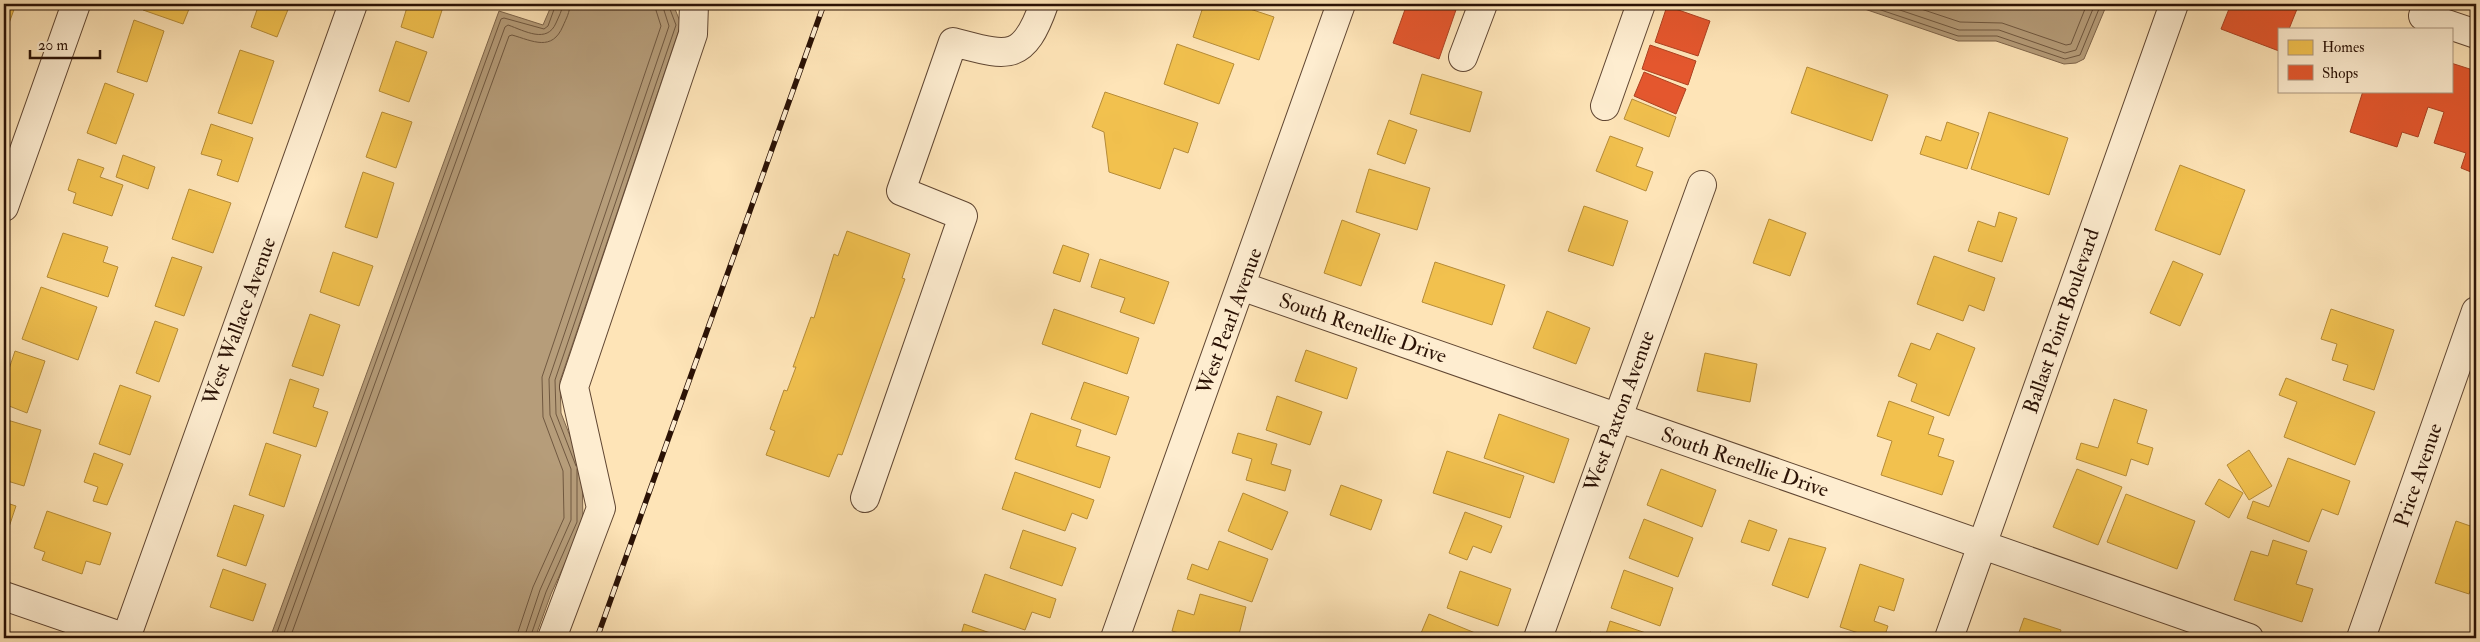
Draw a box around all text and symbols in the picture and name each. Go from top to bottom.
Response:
scale bar [30,28,100,60]
legend [2278,28,2452,92]
text: 20 m [38,36,68,55]
text: Homes [2322,38,2364,57]
text: Shops [2322,64,2358,84]
street label: Ballast Point Boulevard [2017,224,2106,417]
street label: West Wallace Avenue [196,233,282,410]
street label: West Pearl Avenue [1190,244,1269,399]
street label: South Renellie Drive [1275,287,1450,370]
street label: West Paxton Avenue [1577,327,1661,496]
street label: Price Avenue [2388,420,2449,531]
street label: South Renellie Drive [1657,421,1832,504]

